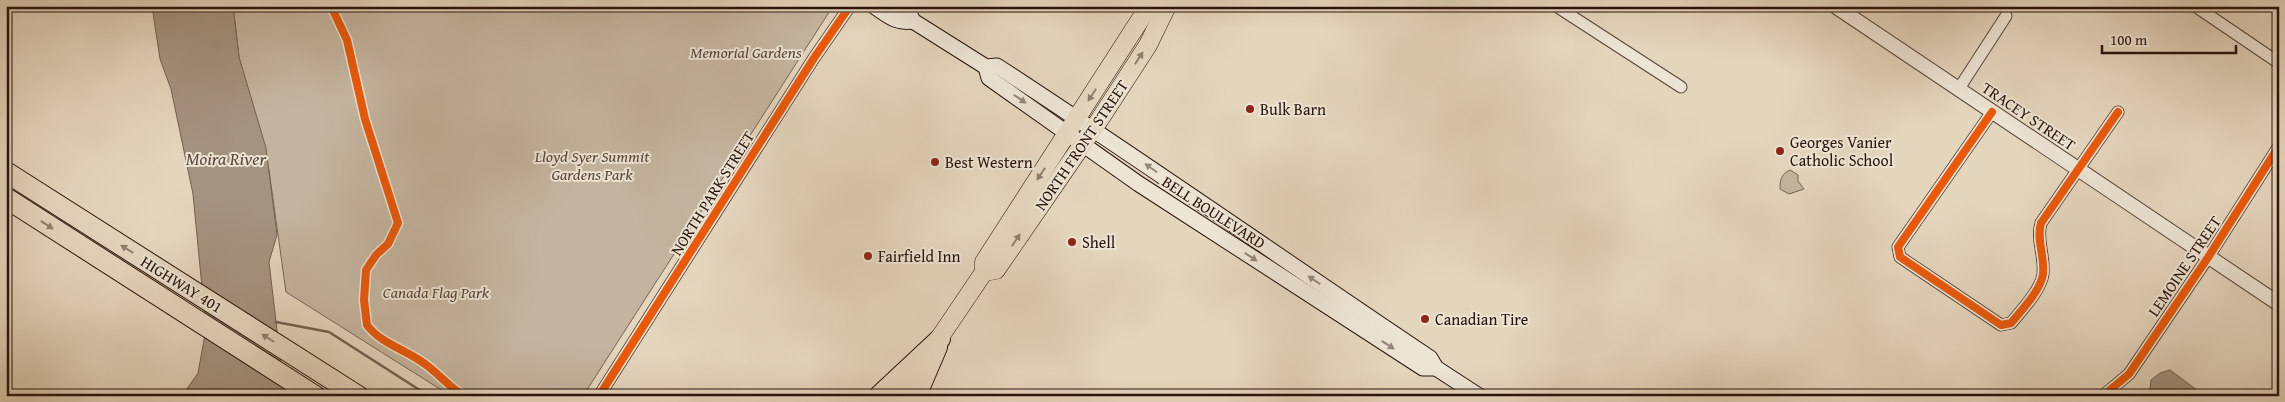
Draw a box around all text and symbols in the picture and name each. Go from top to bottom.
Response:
scale bar [2102,22,2236,54]
text: 100 m [2110,29,2148,50]
park label: Memorial Gardens [690,40,802,64]
one-way arrow [1134,52,1143,65]
street label: NORTH FRONT STREET [1028,75,1134,215]
street label: TRACEY STREET [1977,76,2081,156]
one-way arrow [1087,88,1097,101]
one-way arrow [1014,94,1027,104]
place label: Bulk Barn [1260,97,1326,121]
marker: Bulk Barn [1244,103,1256,115]
street label: NORTH PARK STREET [664,126,760,260]
place label: Georges Vanier Catholic School [1790,130,1894,172]
park label: Lloyd Syer Summit Gardens Park [534,144,650,186]
water label: Moira River [186,145,267,172]
marker: Georges Vanier Catholic School [1774,145,1786,157]
place label: Best Western [945,150,1033,174]
marker: Best Western [929,156,941,168]
one-way arrow [1144,163,1158,173]
one-way arrow [1037,168,1046,181]
street label: BELL BOULEVARD [1158,170,1271,255]
street label: LEMOINE STREET [2141,211,2227,321]
one-way arrow [41,220,54,229]
place label: Shell [1082,230,1116,254]
one-way arrow [1012,233,1021,247]
marker: Shell [1066,236,1078,248]
one-way arrow [121,244,134,254]
place label: Fairfield Inn [878,244,960,268]
street label: HIGHWAY 401 [136,249,228,319]
marker: Fairfield Inn [862,250,874,262]
one-way arrow [1245,252,1258,261]
one-way arrow [1307,275,1321,285]
park label: Canada Flag Park [383,280,490,304]
place label: Canadian Tire [1435,307,1528,331]
marker: Canadian Tire [1419,313,1431,325]
one-way arrow [261,333,274,343]
one-way arrow [1381,340,1395,350]

